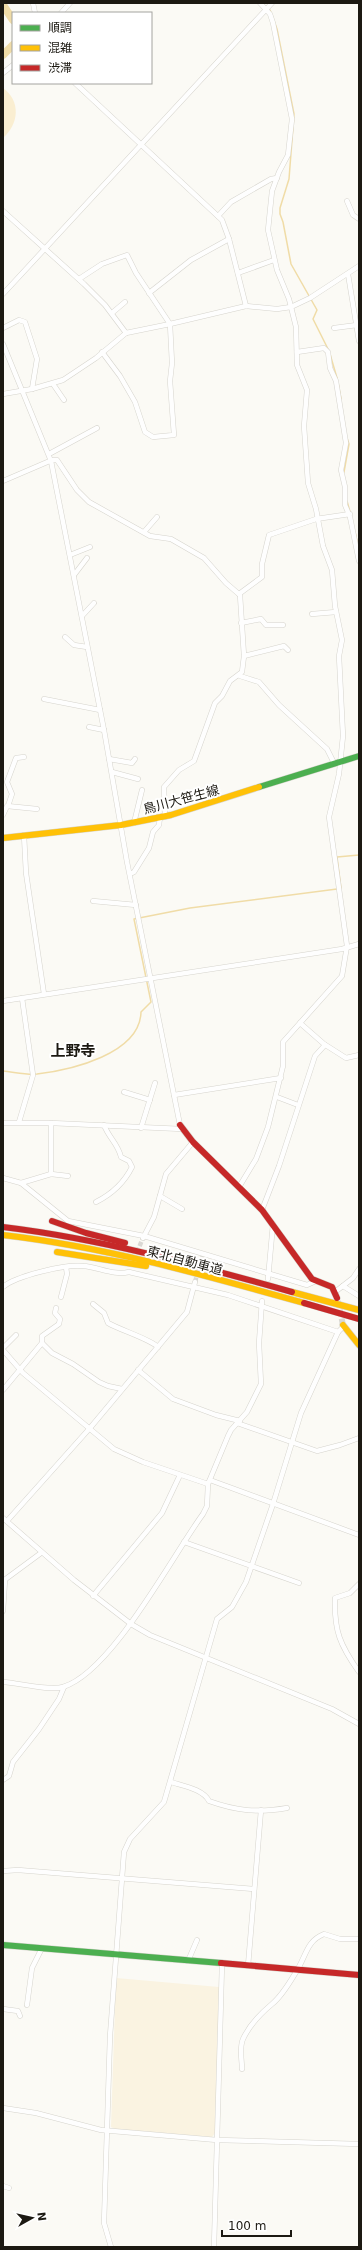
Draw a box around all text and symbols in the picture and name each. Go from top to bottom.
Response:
legend [12,12,152,84]
text: 順調 [48,21,72,35]
text: 混雑 [48,41,72,55]
text: 渋滞 [48,61,72,75]
street label: 鳥川大笹生線 [142,782,221,817]
district label: 上野寺 [50,1042,96,1060]
street label: 東北自動車道 [145,1243,224,1278]
north arrow [12,2198,52,2238]
text: N [34,2211,48,2222]
scale bar [222,2212,291,2238]
text: 100 m [228,2219,266,2233]

